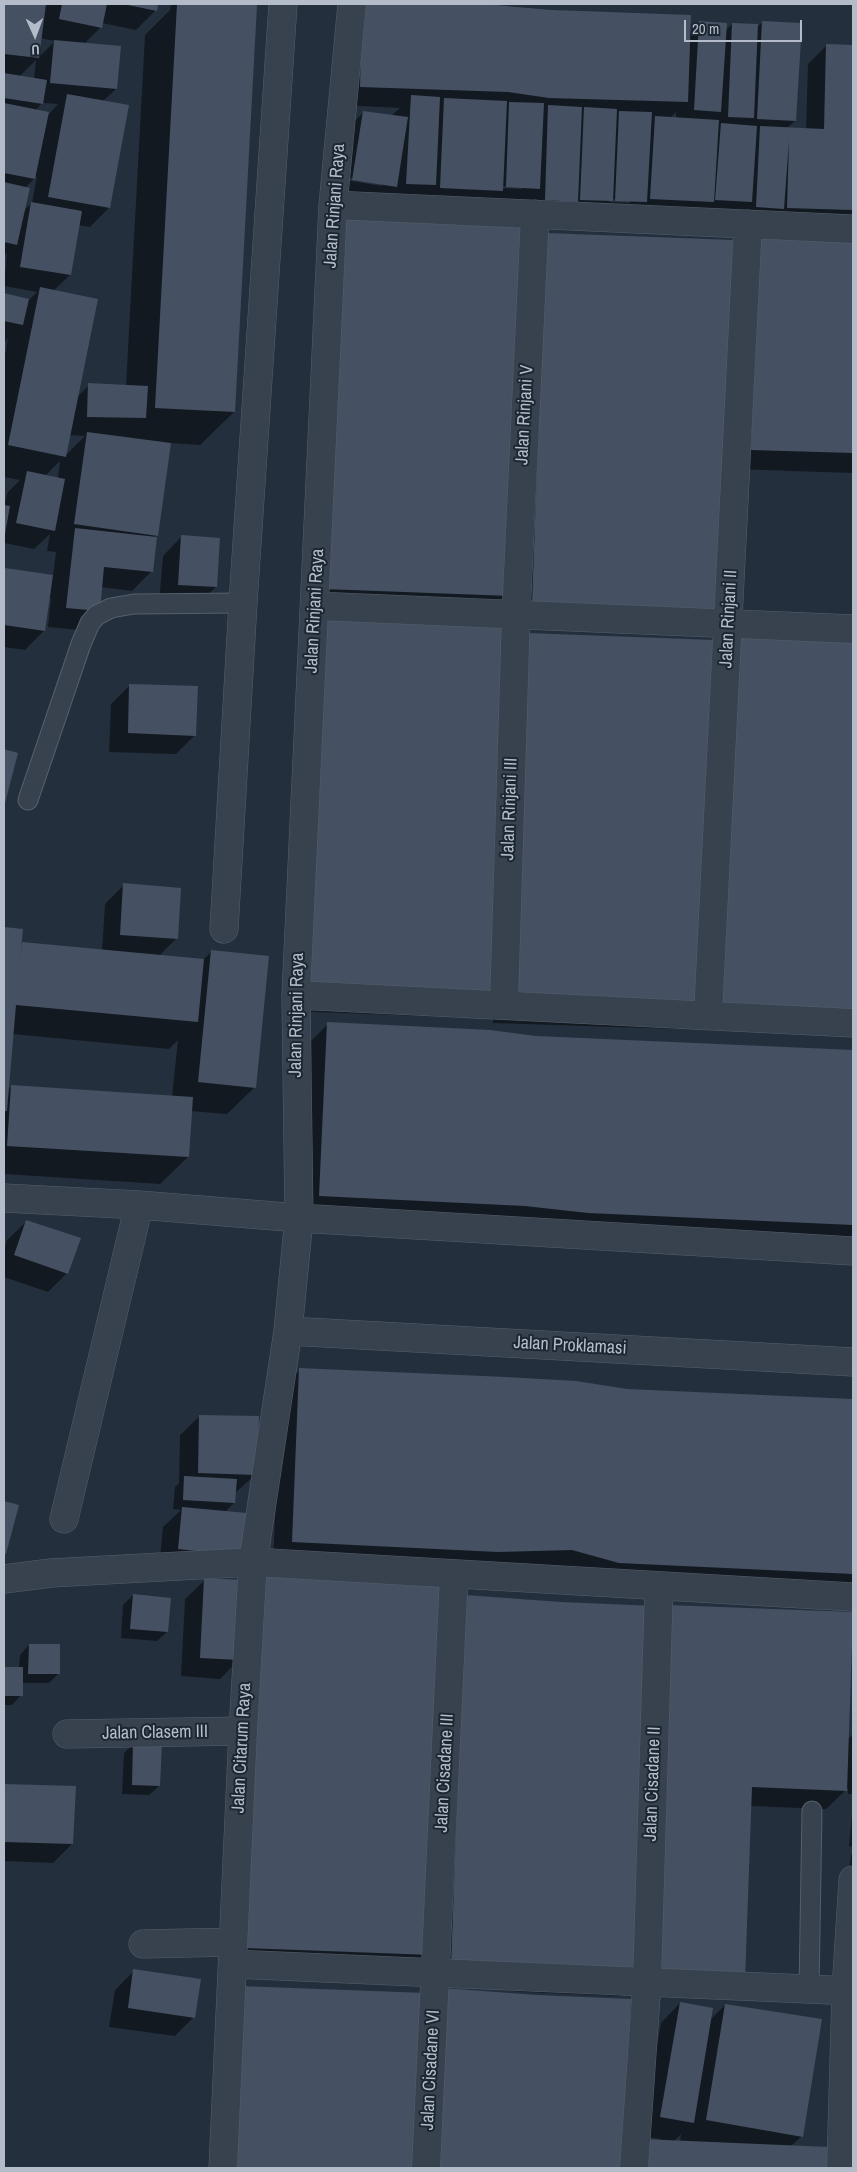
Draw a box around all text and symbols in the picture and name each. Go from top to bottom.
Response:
north arrow [10,10,60,60]
scale bar [687,10,804,42]
text: 20 m [692,18,719,39]
text: U [31,41,40,59]
street label: Jalan Rinjani Raya [320,143,350,269]
street label: Jalan Rinjani V [512,364,538,466]
street label: Jalan Rinjani Raya [301,548,329,674]
street label: Jalan Rinjani II [716,569,742,669]
street label: Jalan Rinjani III [497,757,523,861]
street label: Jalan Rinjani Raya [285,952,309,1078]
street label: Jalan Proklamasi [513,1332,627,1360]
street label: Jalan Citarum Raya [228,1682,256,1814]
street label: Jalan Cisadane III [431,1713,459,1833]
street label: Jalan Clasem III [102,1721,208,1745]
street label: Jalan Cisadane II [640,1726,666,1842]
street label: Jalan Cisadane VI [417,2009,445,2131]

